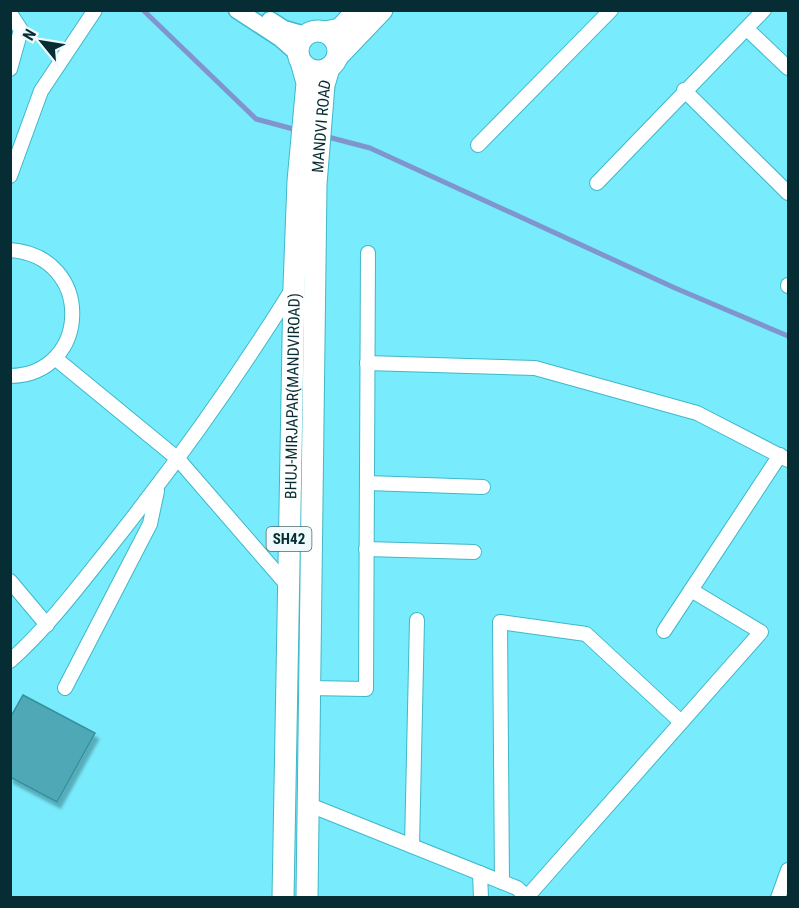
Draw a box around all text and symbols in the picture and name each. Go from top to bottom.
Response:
north arrow [12,12,72,72]
text: N [19,26,40,44]
street label: MANDVI ROAD [308,77,335,174]
street label: BHUJ-MIRJAPAR(MANDVIROAD) [281,293,304,499]
road number: SH42 [266,527,312,551]

